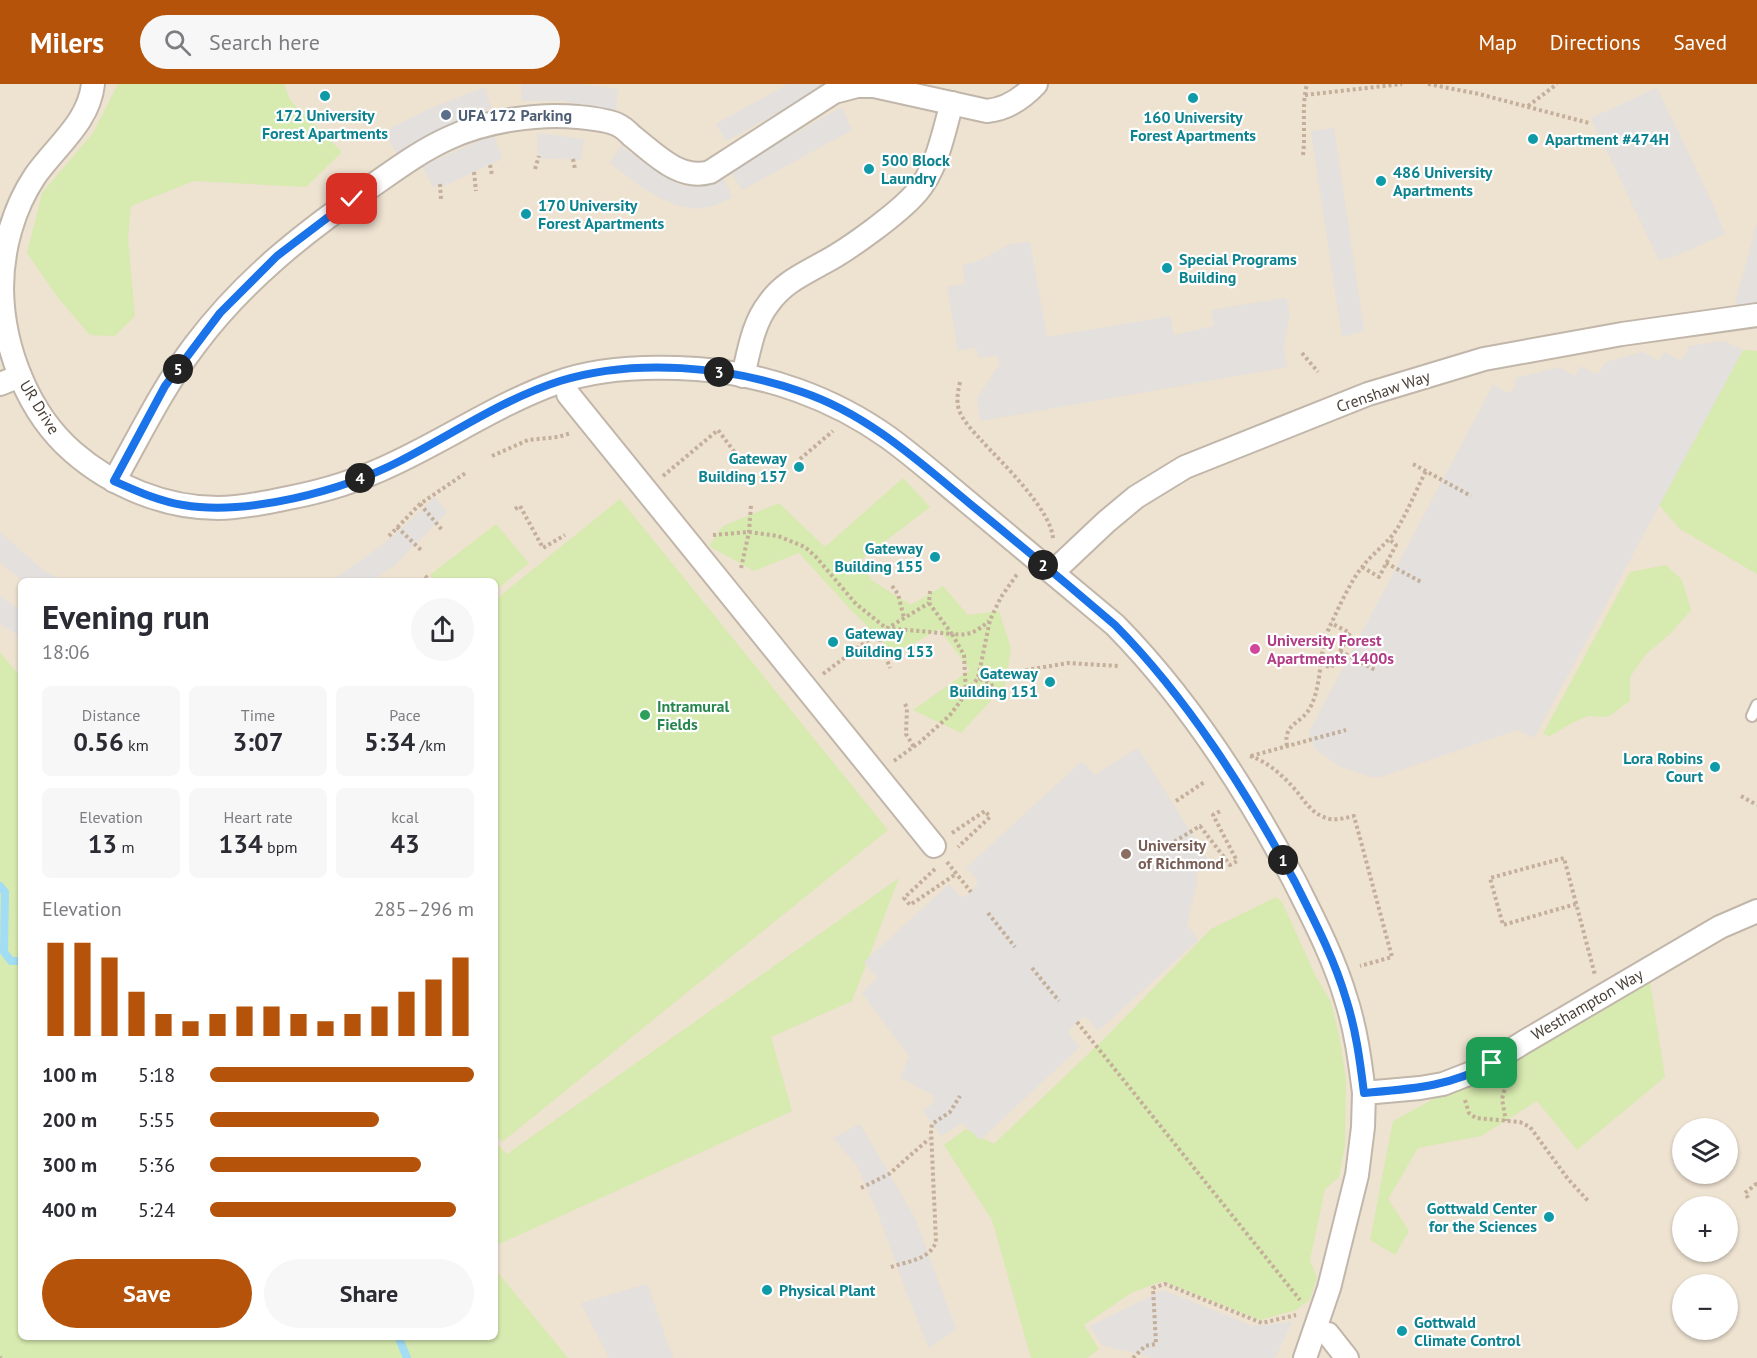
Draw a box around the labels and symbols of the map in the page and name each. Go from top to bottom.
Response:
marker: 172 University Forest Apartments [318,89,332,103]
marker: 160 University Forest Apartments [1186,91,1200,105]
place label: 172 University Forest Apartments [262,105,388,143]
place label: UFA 172 Parking [458,105,572,125]
place label: 160 University Forest Apartments [1130,107,1256,145]
marker: UFA 172 Parking [439,108,453,122]
place label: Apartment #474H [1545,129,1669,149]
marker: Apartment #474H [1526,132,1540,146]
place label: 500 Block Laundry [881,150,950,188]
marker: 500 Block Laundry [862,162,876,176]
place label: 486 University Apartments [1393,162,1493,200]
pin [326,173,377,224]
marker: 486 University Apartments [1374,174,1388,188]
place label: 170 University Forest Apartments [538,195,664,233]
marker: 170 University Forest Apartments [519,207,533,221]
place label: Special Programs Building [1179,249,1297,287]
marker: Special Programs Building [1160,261,1174,275]
pin: 5 [163,354,193,384]
pin: 3 [704,357,734,387]
street label: Crenshaw Way [1333,365,1433,416]
street label: UR Drive [16,376,64,438]
place label: Gateway Building 157 [698,448,787,486]
marker: Gateway Building 157 [792,460,806,474]
pin: 4 [345,463,375,493]
place label: Gateway Building 155 [834,538,923,576]
marker: Gateway Building 155 [928,550,942,564]
pin: 2 [1028,550,1058,580]
place label: Gateway Building 153 [845,623,934,661]
place label: University Forest Apartments 1400s [1267,630,1394,668]
marker: Gateway Building 153 [826,635,840,649]
marker: University Forest Apartments 1400s [1248,642,1262,656]
place label: Gateway Building 151 [949,663,1038,701]
marker: Gateway Building 151 [1043,675,1057,689]
place label: Intramural Fields [657,696,729,734]
marker: Intramural Fields [638,708,652,722]
place label: Lora Robins Court [1623,748,1703,786]
marker: Lora Robins Court [1708,760,1722,774]
place label: University of Richmond [1138,835,1224,873]
pin: 1 [1268,845,1298,875]
marker: University of Richmond [1119,847,1133,861]
street label: Westhampton Way [1528,964,1647,1044]
pin [1466,1037,1517,1088]
place label: Gottwald Center for the Sciences [1427,1198,1537,1236]
marker: Gottwald Center for the Sciences [1542,1210,1556,1224]
place label: Physical Plant [779,1280,876,1300]
marker: Physical Plant [760,1283,774,1297]
place label: Gottwald Climate Control [1414,1312,1521,1350]
marker: Gottwald Climate Control [1395,1324,1409,1338]

